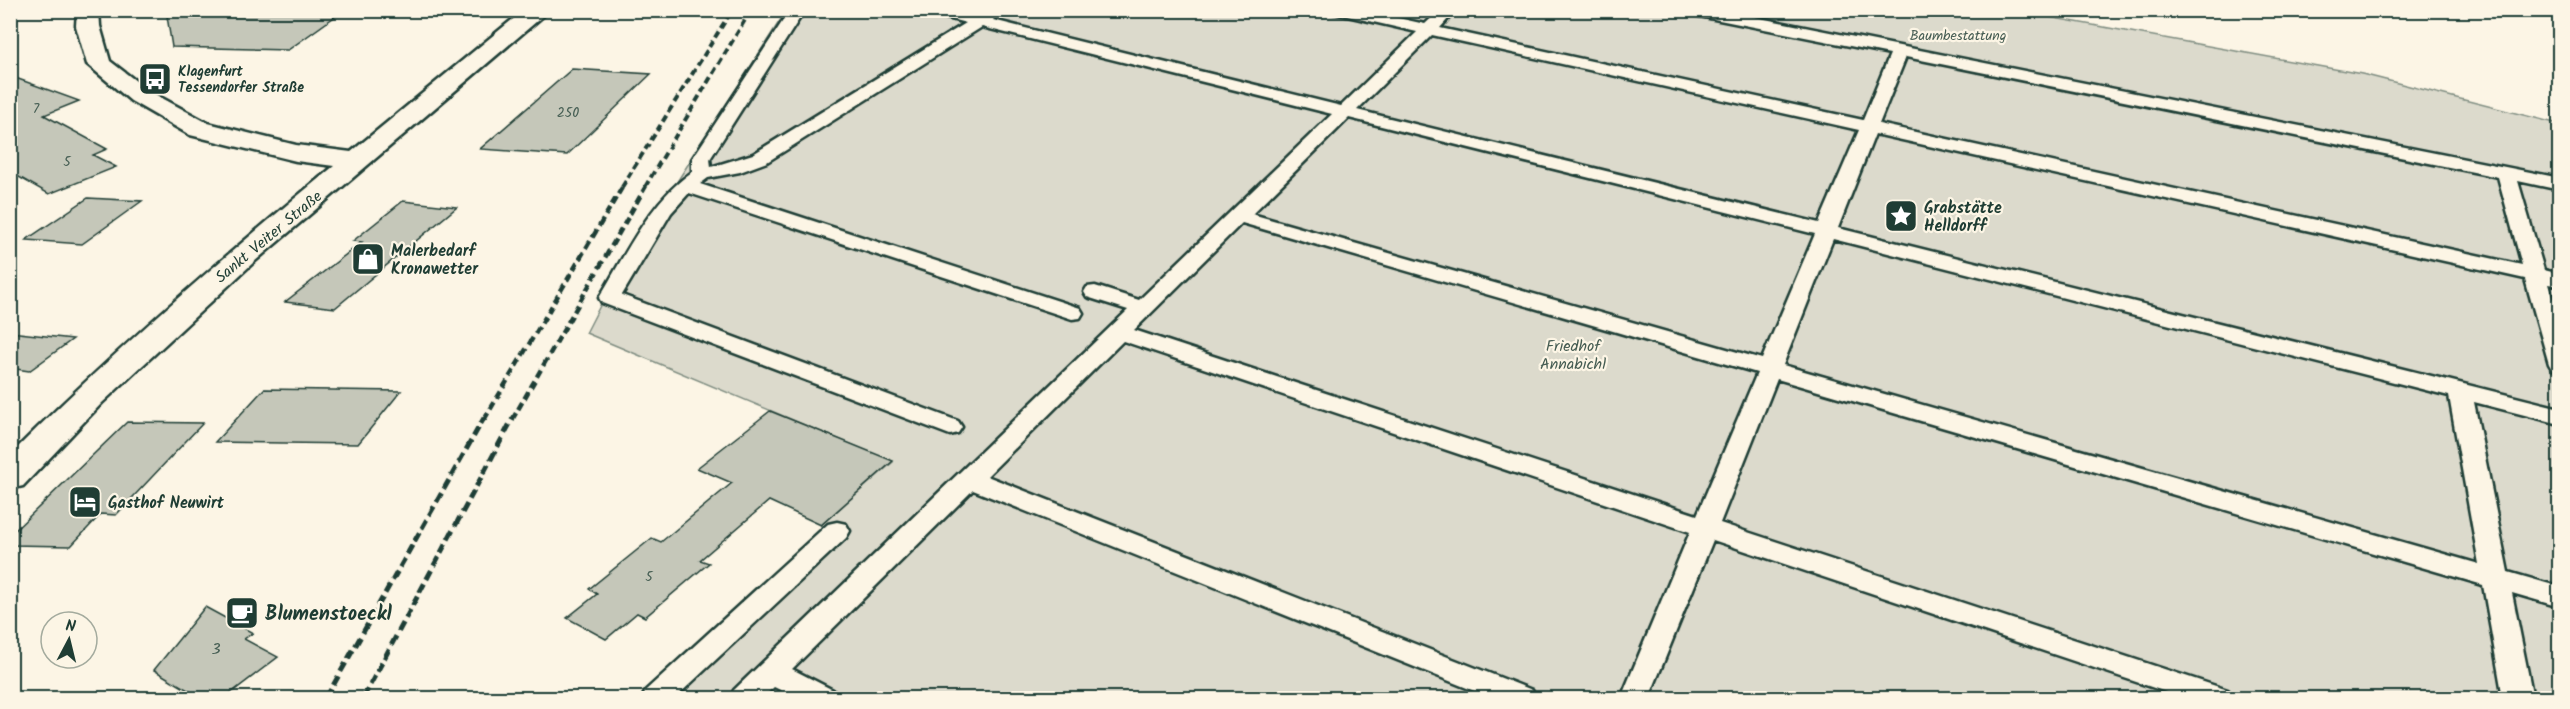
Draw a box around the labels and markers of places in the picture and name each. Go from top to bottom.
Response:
bus stop icon: Klagenfurt Tessendorfer Straße [137,61,173,97]
place label: Klagenfurt Tessendorfer Straße [178,61,304,99]
place label: Grabstätte Helldorff [1924,196,2002,239]
place icon: Grabstätte Helldorff [1883,198,1919,234]
place label: Malerbedarf Kronawetter [391,239,479,282]
shop icon: Malerbedarf Kronawetter [350,241,386,277]
hotel icon: Gasthof Neuwirt [67,484,103,520]
place label: Gasthof Neuwirt [108,491,225,516]
cafe icon: Blumenstoeckl [224,595,260,631]
place label: Blumenstoeckl [265,599,393,631]

